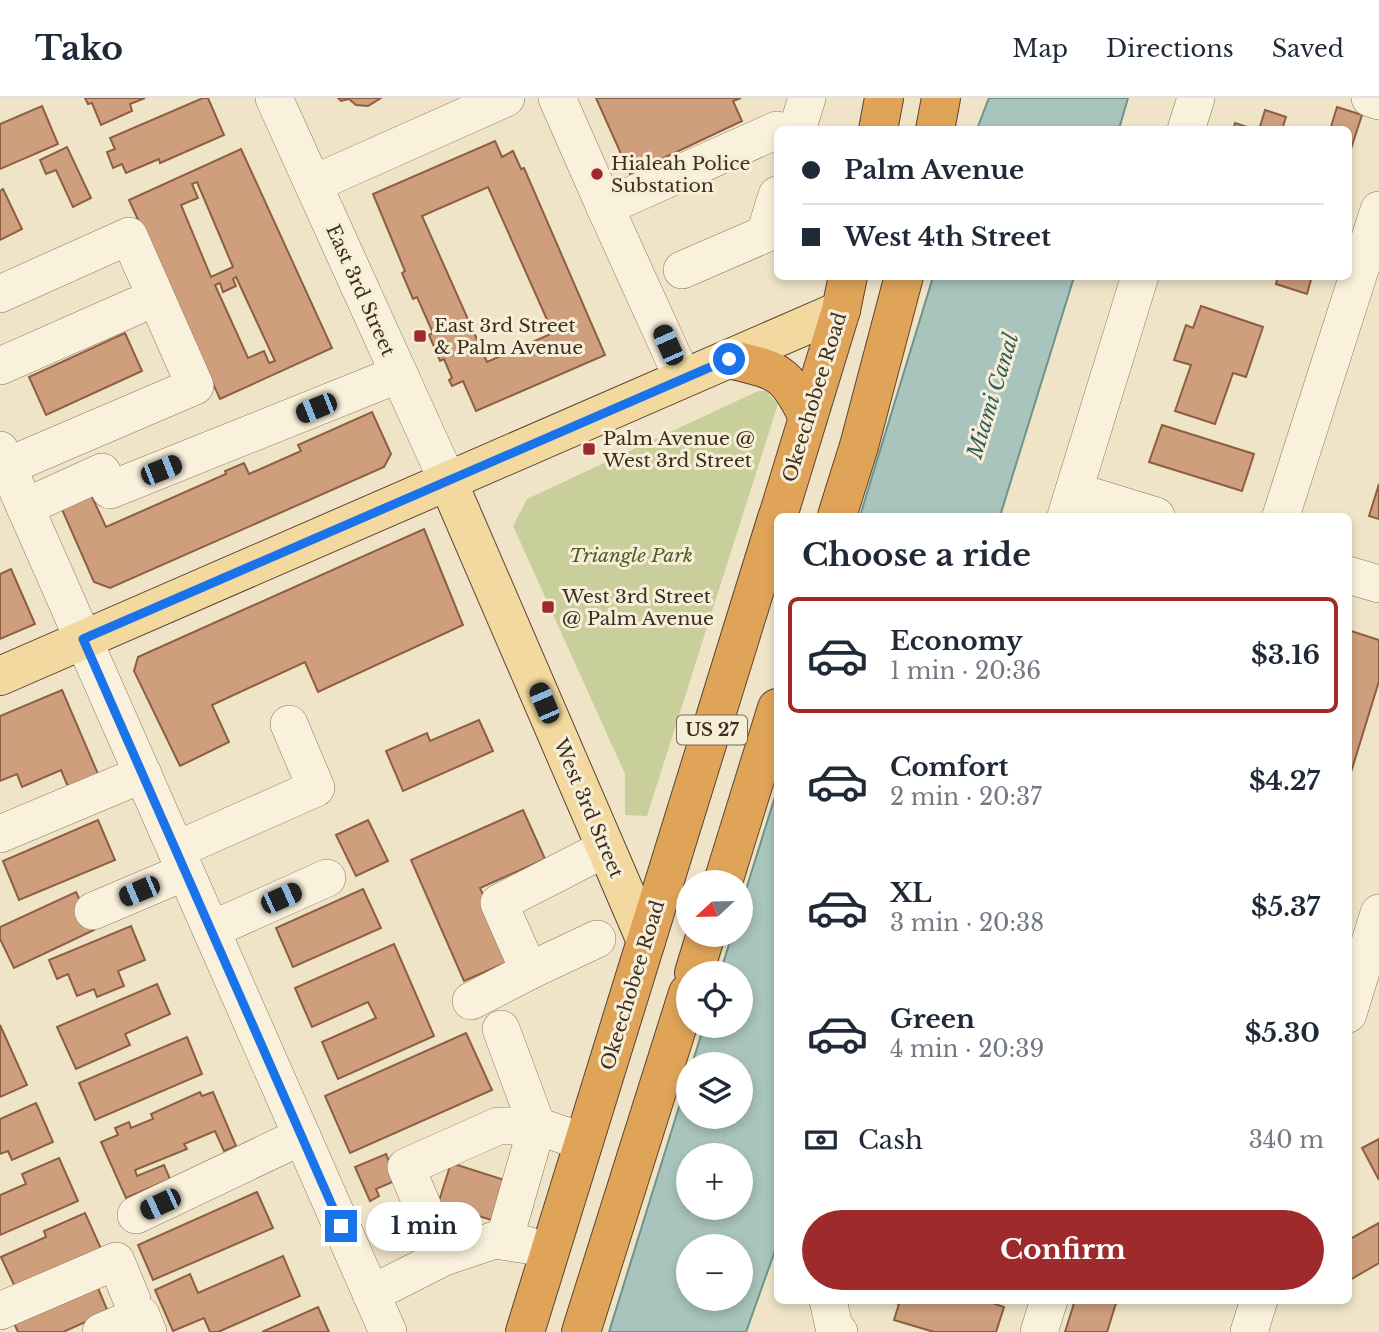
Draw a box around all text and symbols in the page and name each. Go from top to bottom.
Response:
text: Tako [35,28,123,69]
text: Map [1012,34,1068,63]
text: Directions [1106,34,1234,63]
text: Saved [1272,34,1344,63]
place label: Hialeah Police Substation [611,152,750,197]
text: Palm Avenue [844,154,1024,186]
marker: Hialeah Police Substation [589,166,605,182]
street label: East 3rd Street [321,221,400,360]
text: West 4th Street [844,221,1051,253]
street label: Okeechobee Road [778,309,851,485]
place label: East 3rd Street & Palm Avenue [434,314,583,359]
car [650,322,687,368]
marker: East 3rd Street & Palm Avenue [412,328,428,344]
water label: Miami Canal [961,330,1025,463]
route start [713,343,745,375]
car [293,390,340,426]
place label: Palm Avenue @ West 3rd Street [602,427,755,472]
marker: Palm Avenue @ West 3rd Street [581,441,597,457]
car [138,452,185,488]
text: Choose a ride [802,535,1031,575]
park label: Triangle Park [569,544,693,567]
place label: West 3rd Street @ Palm Avenue [561,585,714,630]
marker: West 3rd Street @ Palm Avenue [540,599,556,615]
icon: car [806,624,869,687]
text: Economy [890,625,1023,657]
text: $3.16 [1251,639,1320,671]
text: 1 min · 20:36 [890,657,1041,685]
car [527,680,562,726]
road number: US 27 [677,716,747,744]
street label: West 3rd Street [548,734,629,882]
icon: car [806,750,869,813]
text: Comfort [890,751,1008,783]
text: $4.27 [1249,765,1320,797]
text: 2 min · 20:37 [890,783,1042,811]
north arrow [676,870,752,947]
map controls [676,870,753,1311]
car [116,873,163,909]
icon: car [806,876,869,939]
text: XL [890,877,932,909]
car [258,880,305,916]
text: $5.37 [1251,891,1320,923]
street label: Okeechobee Road [596,897,669,1073]
text: 3 min · 20:38 [890,909,1044,937]
button: locate [676,961,753,1038]
icon: car [806,1002,869,1065]
text: Green [890,1003,975,1035]
text: $5.30 [1245,1017,1320,1049]
text: 4 min · 20:39 [890,1035,1044,1063]
button: layers [676,1052,753,1129]
icon: cash [802,1121,840,1159]
text: Cash [858,1124,923,1156]
text: 340 m [1249,1126,1324,1154]
button: + [676,1143,753,1220]
car [137,1186,184,1222]
callout: 1 min [366,1202,481,1250]
route end [325,1210,357,1242]
button: Confirm [802,1210,1324,1290]
text: 1 min [391,1212,457,1240]
button: − [676,1234,753,1311]

